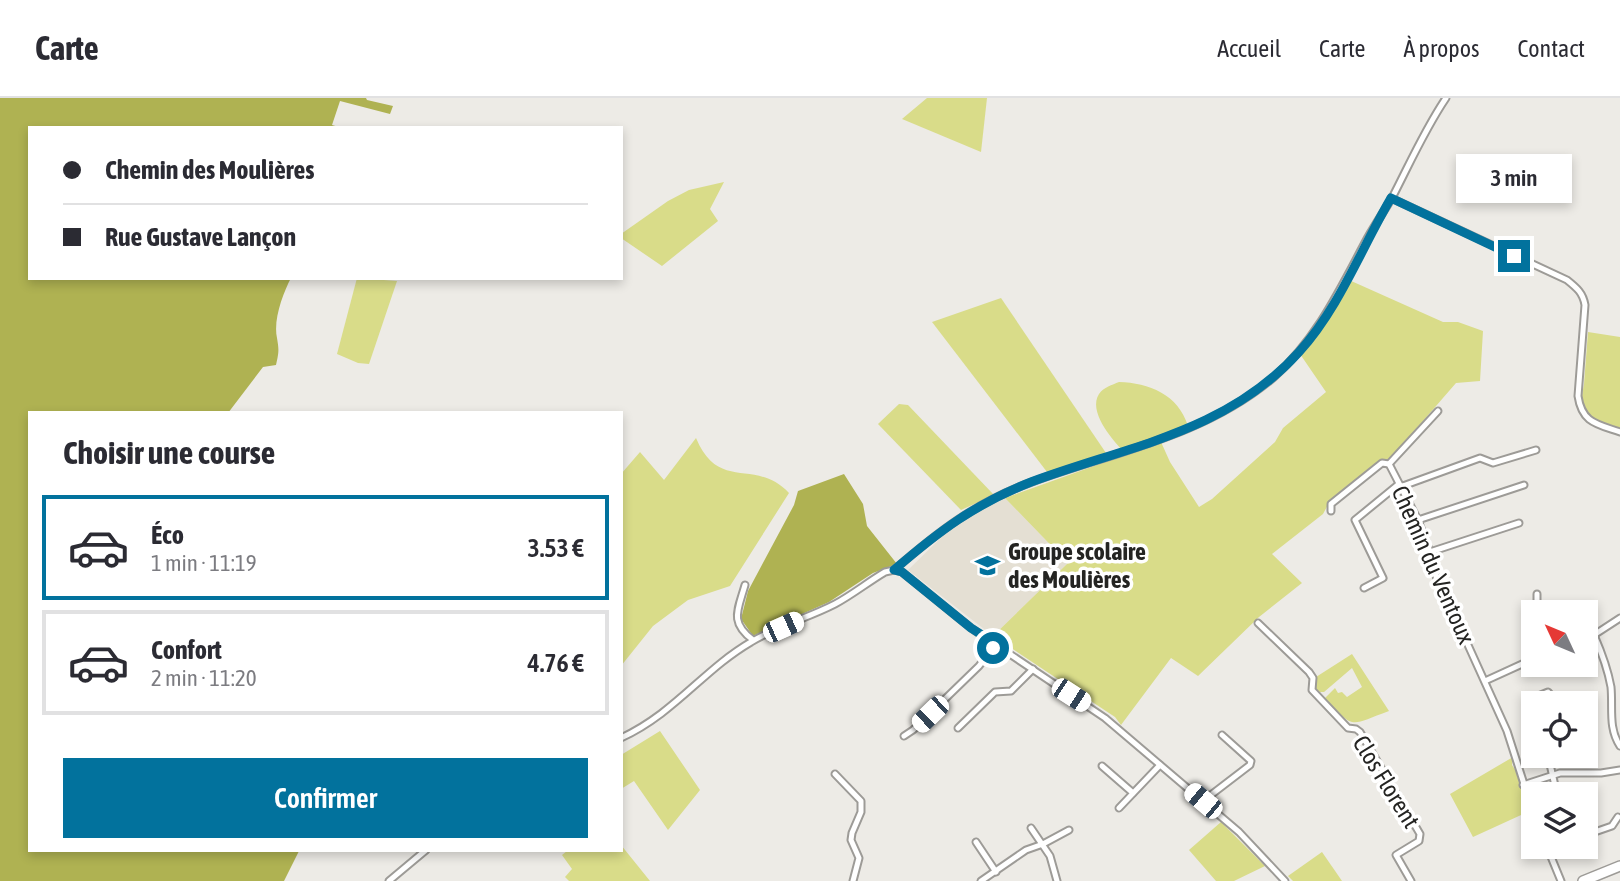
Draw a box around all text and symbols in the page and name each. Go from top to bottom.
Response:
text: Carte [35,29,99,67]
text: Accueil [1217,35,1281,62]
text: Carte [1319,35,1365,62]
text: À propos [1403,35,1479,62]
text: Contact [1517,35,1585,62]
text: Chemin des Moulières [105,155,314,185]
callout: 3 min [1456,155,1572,204]
text: 3 min [1491,165,1537,191]
text: Rue Gustave Lançon [105,222,296,252]
route end [1498,240,1530,272]
text: Choisir une course [63,434,275,471]
street label: Chemin du Ventoux [1387,482,1481,648]
icon: car [67,516,130,579]
text: Éco [151,520,184,550]
text: 3.53 € [527,533,584,563]
place label: Groupe scolaire des Moulières [1008,538,1146,593]
text: 1 min · 11:19 [151,550,257,576]
school or university icon: Groupe scolaire des Moulières [974,552,1002,580]
north arrow [1521,600,1598,677]
map controls [1521,600,1598,859]
car [760,609,807,645]
icon: car [67,631,130,694]
route start [977,632,1009,664]
text: Confort [151,635,222,665]
text: 4.76 € [527,648,584,678]
text: 2 min · 11:20 [151,665,257,691]
car [1048,675,1095,715]
button: locate [1521,691,1598,768]
car [908,692,953,736]
street label: Clos Florent [1348,731,1425,833]
button: Confirmer [63,758,588,838]
car [1181,779,1226,823]
button: layers [1521,782,1598,859]

